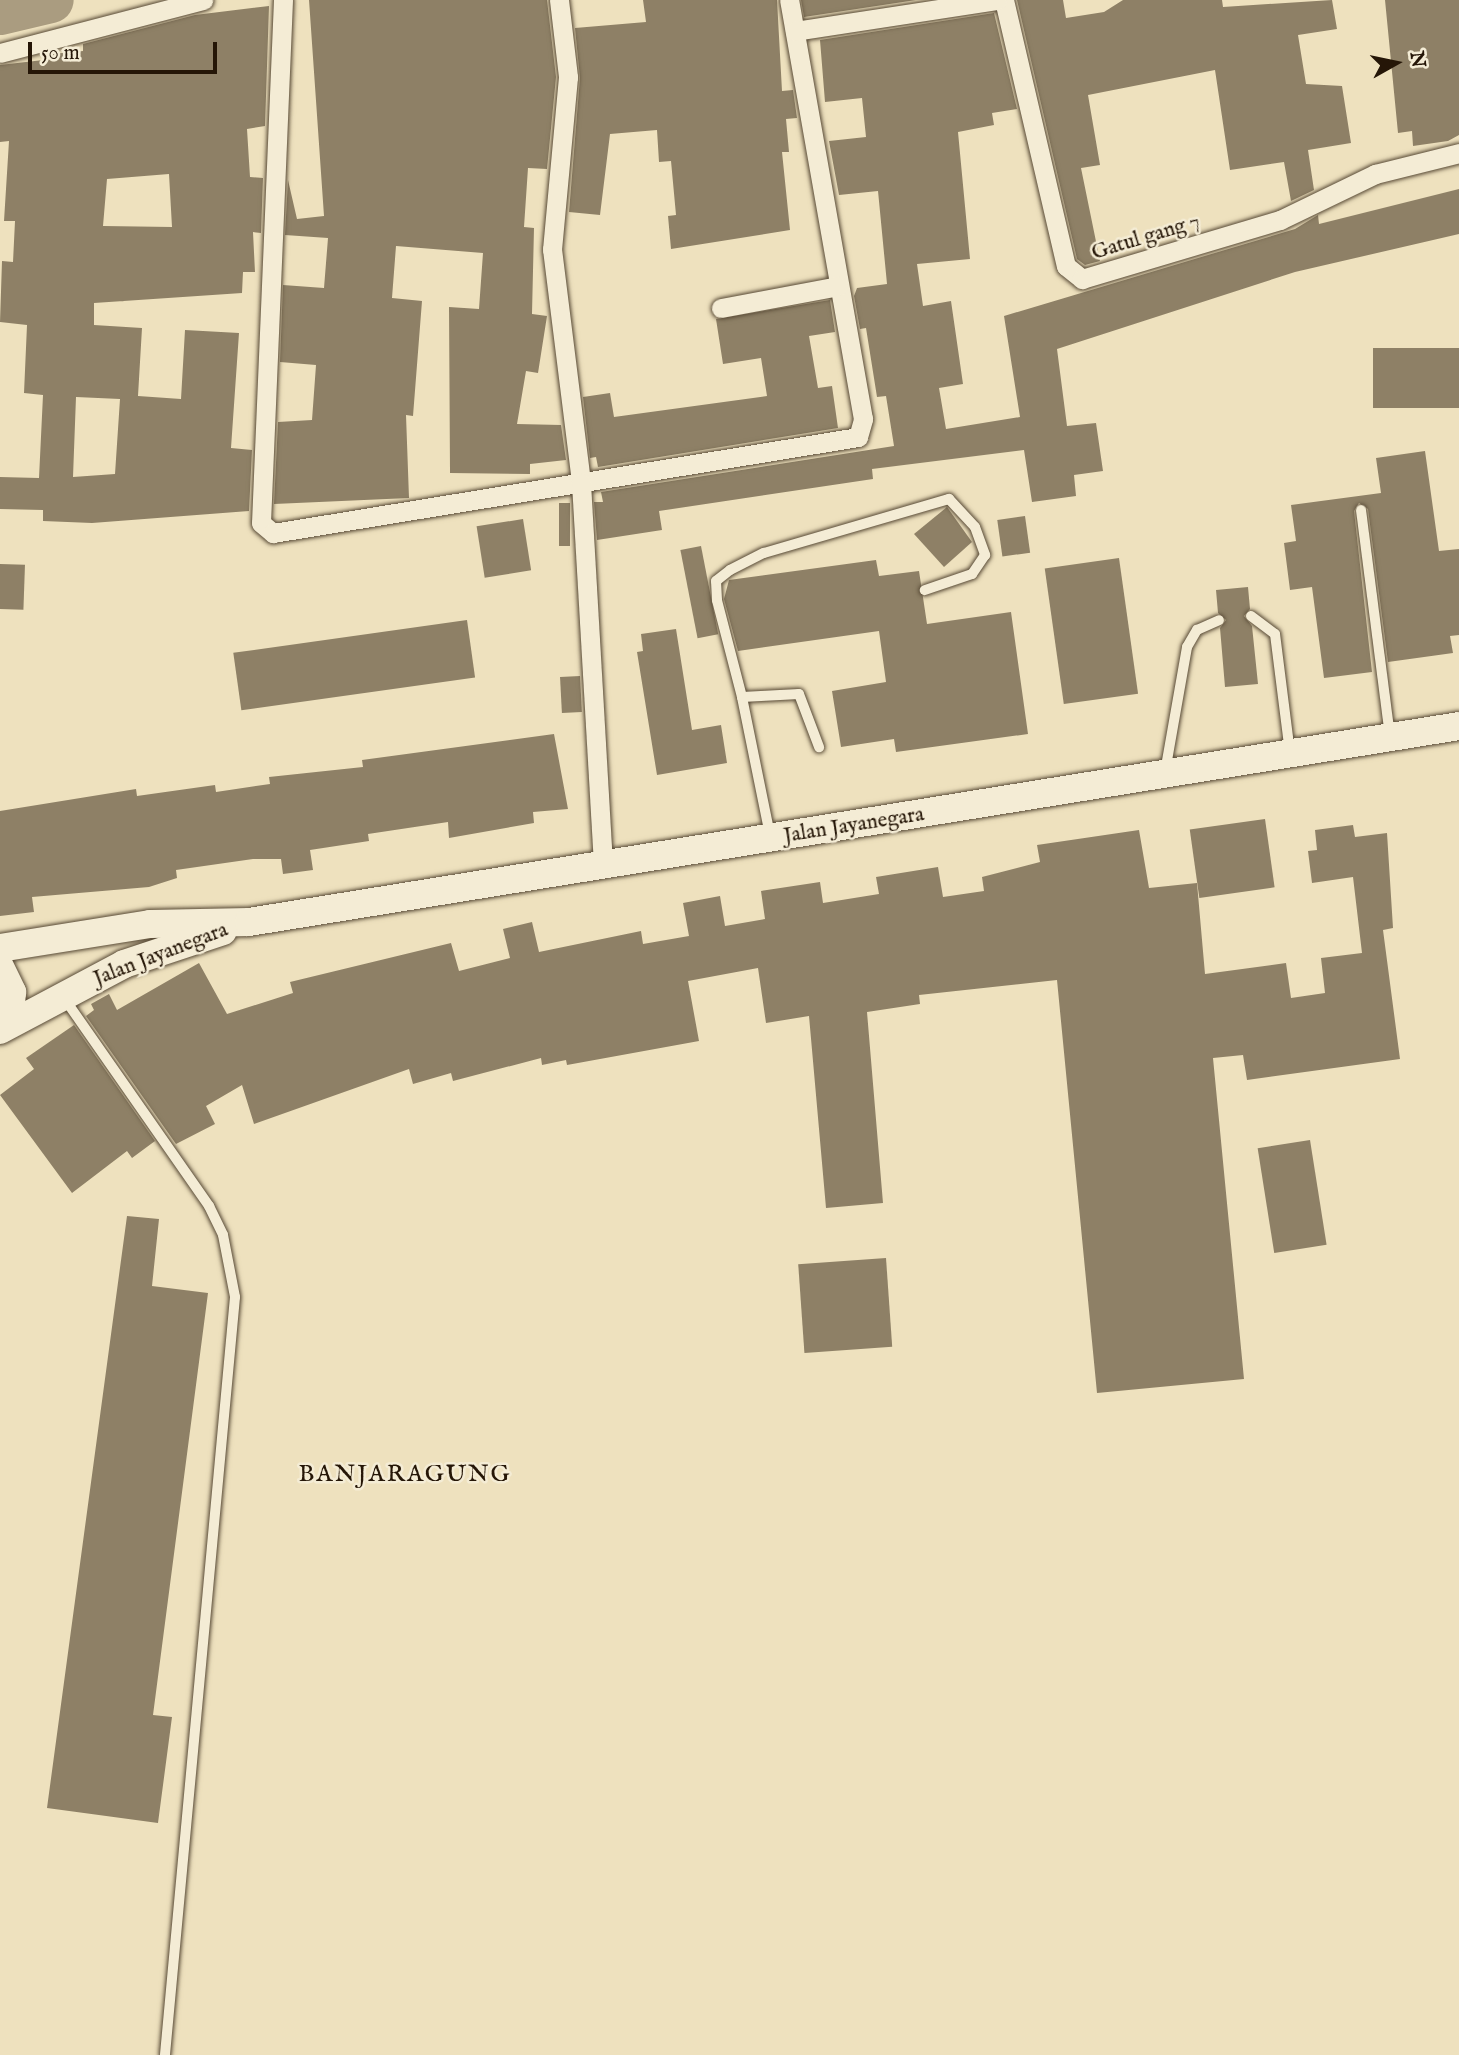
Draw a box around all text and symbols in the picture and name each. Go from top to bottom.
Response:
scale bar [32,28,220,72]
north arrow [1361,28,1431,98]
text: 50 m [41,40,80,67]
text: N [1404,50,1430,70]
street label: Gatul gang 7 [1089,210,1203,266]
street label: Jalan Jayanegara [782,802,926,850]
street label: Jalan Jayanegara [90,918,232,992]
district label: BANJARAGUNG [300,1461,510,1489]

